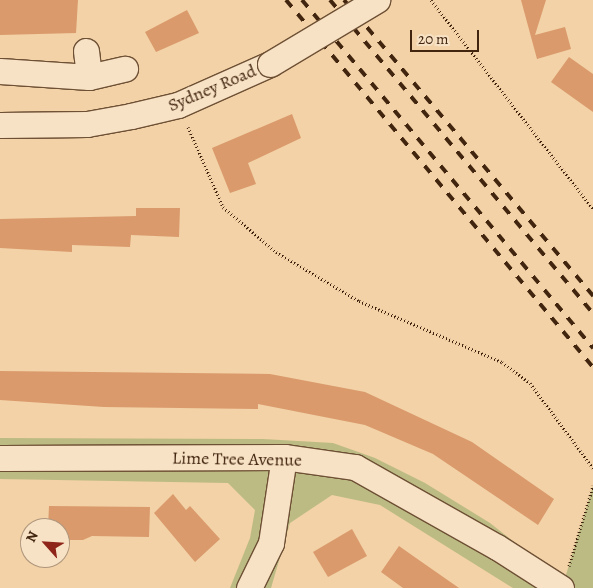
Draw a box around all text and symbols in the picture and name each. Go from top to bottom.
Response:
scale bar [413,20,482,52]
text: 20 m [418,29,449,49]
street label: Sydney Road [165,60,259,116]
street label: Lime Tree Avenue [172,447,302,471]
north arrow [20,518,70,568]
text: N [21,528,43,545]

